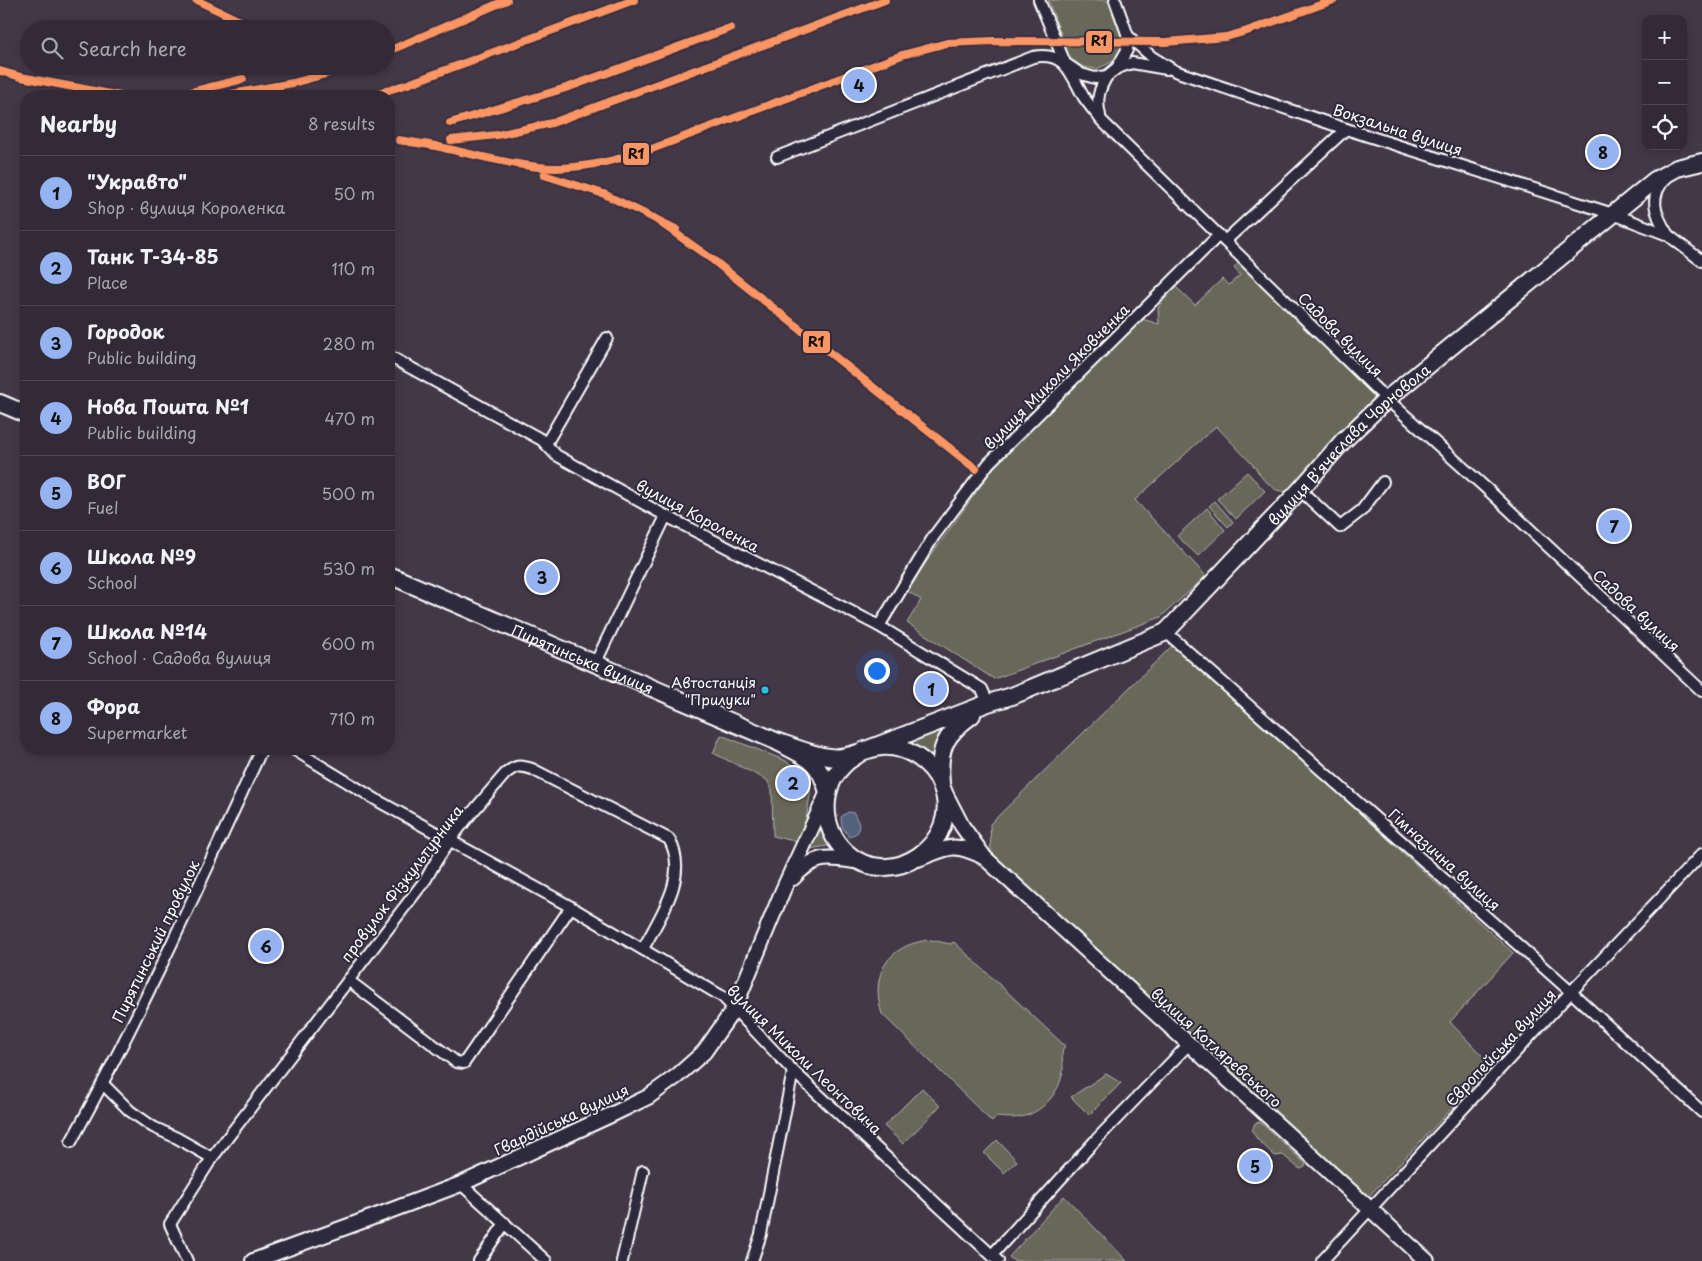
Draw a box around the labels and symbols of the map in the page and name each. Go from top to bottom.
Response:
line badge: R1 [1085,30,1113,54]
text: R1 [1091,30,1108,51]
pin: 4 [843,66,875,104]
street label: Вокзальна вулиця [1330,97,1466,161]
pin: 8 [1587,133,1619,171]
line badge: R1 [622,142,650,166]
text: R1 [628,143,645,164]
street label: Садова вулиця [1293,286,1389,382]
street label: вулиця Миколи Яковченка [978,297,1135,454]
line badge: R1 [802,330,831,354]
text: R1 [808,331,825,352]
street label: вулиця В'ячеслава Чорновола [1262,357,1435,530]
street label: вулиця Короленка [632,473,764,558]
pin: 7 [1598,507,1630,545]
pin: 3 [526,558,558,596]
street label: Садова вулиця [1588,563,1686,657]
street label: Пирятинська вулиця [508,618,657,699]
your location [864,658,890,684]
pin: 1 [915,670,947,708]
place label: Автостанція "Прилуки" [671,672,756,710]
marker: Автостанція "Прилуки" [760,685,770,695]
pin: 2 [777,764,809,802]
street label: провулок Фізкультурника [334,799,468,966]
street label: Гімназична вулиця [1384,802,1506,916]
street label: Пирятинський провулок [105,856,205,1026]
pin: 6 [250,927,282,965]
street label: вулиця Миколи Леонтовича [722,979,888,1140]
street label: вулиця Котляревського [1146,982,1288,1112]
street label: Європейська вулиця [1439,983,1561,1111]
street label: Гвардійська вулиця [490,1078,632,1160]
pin: 5 [1239,1147,1271,1185]

